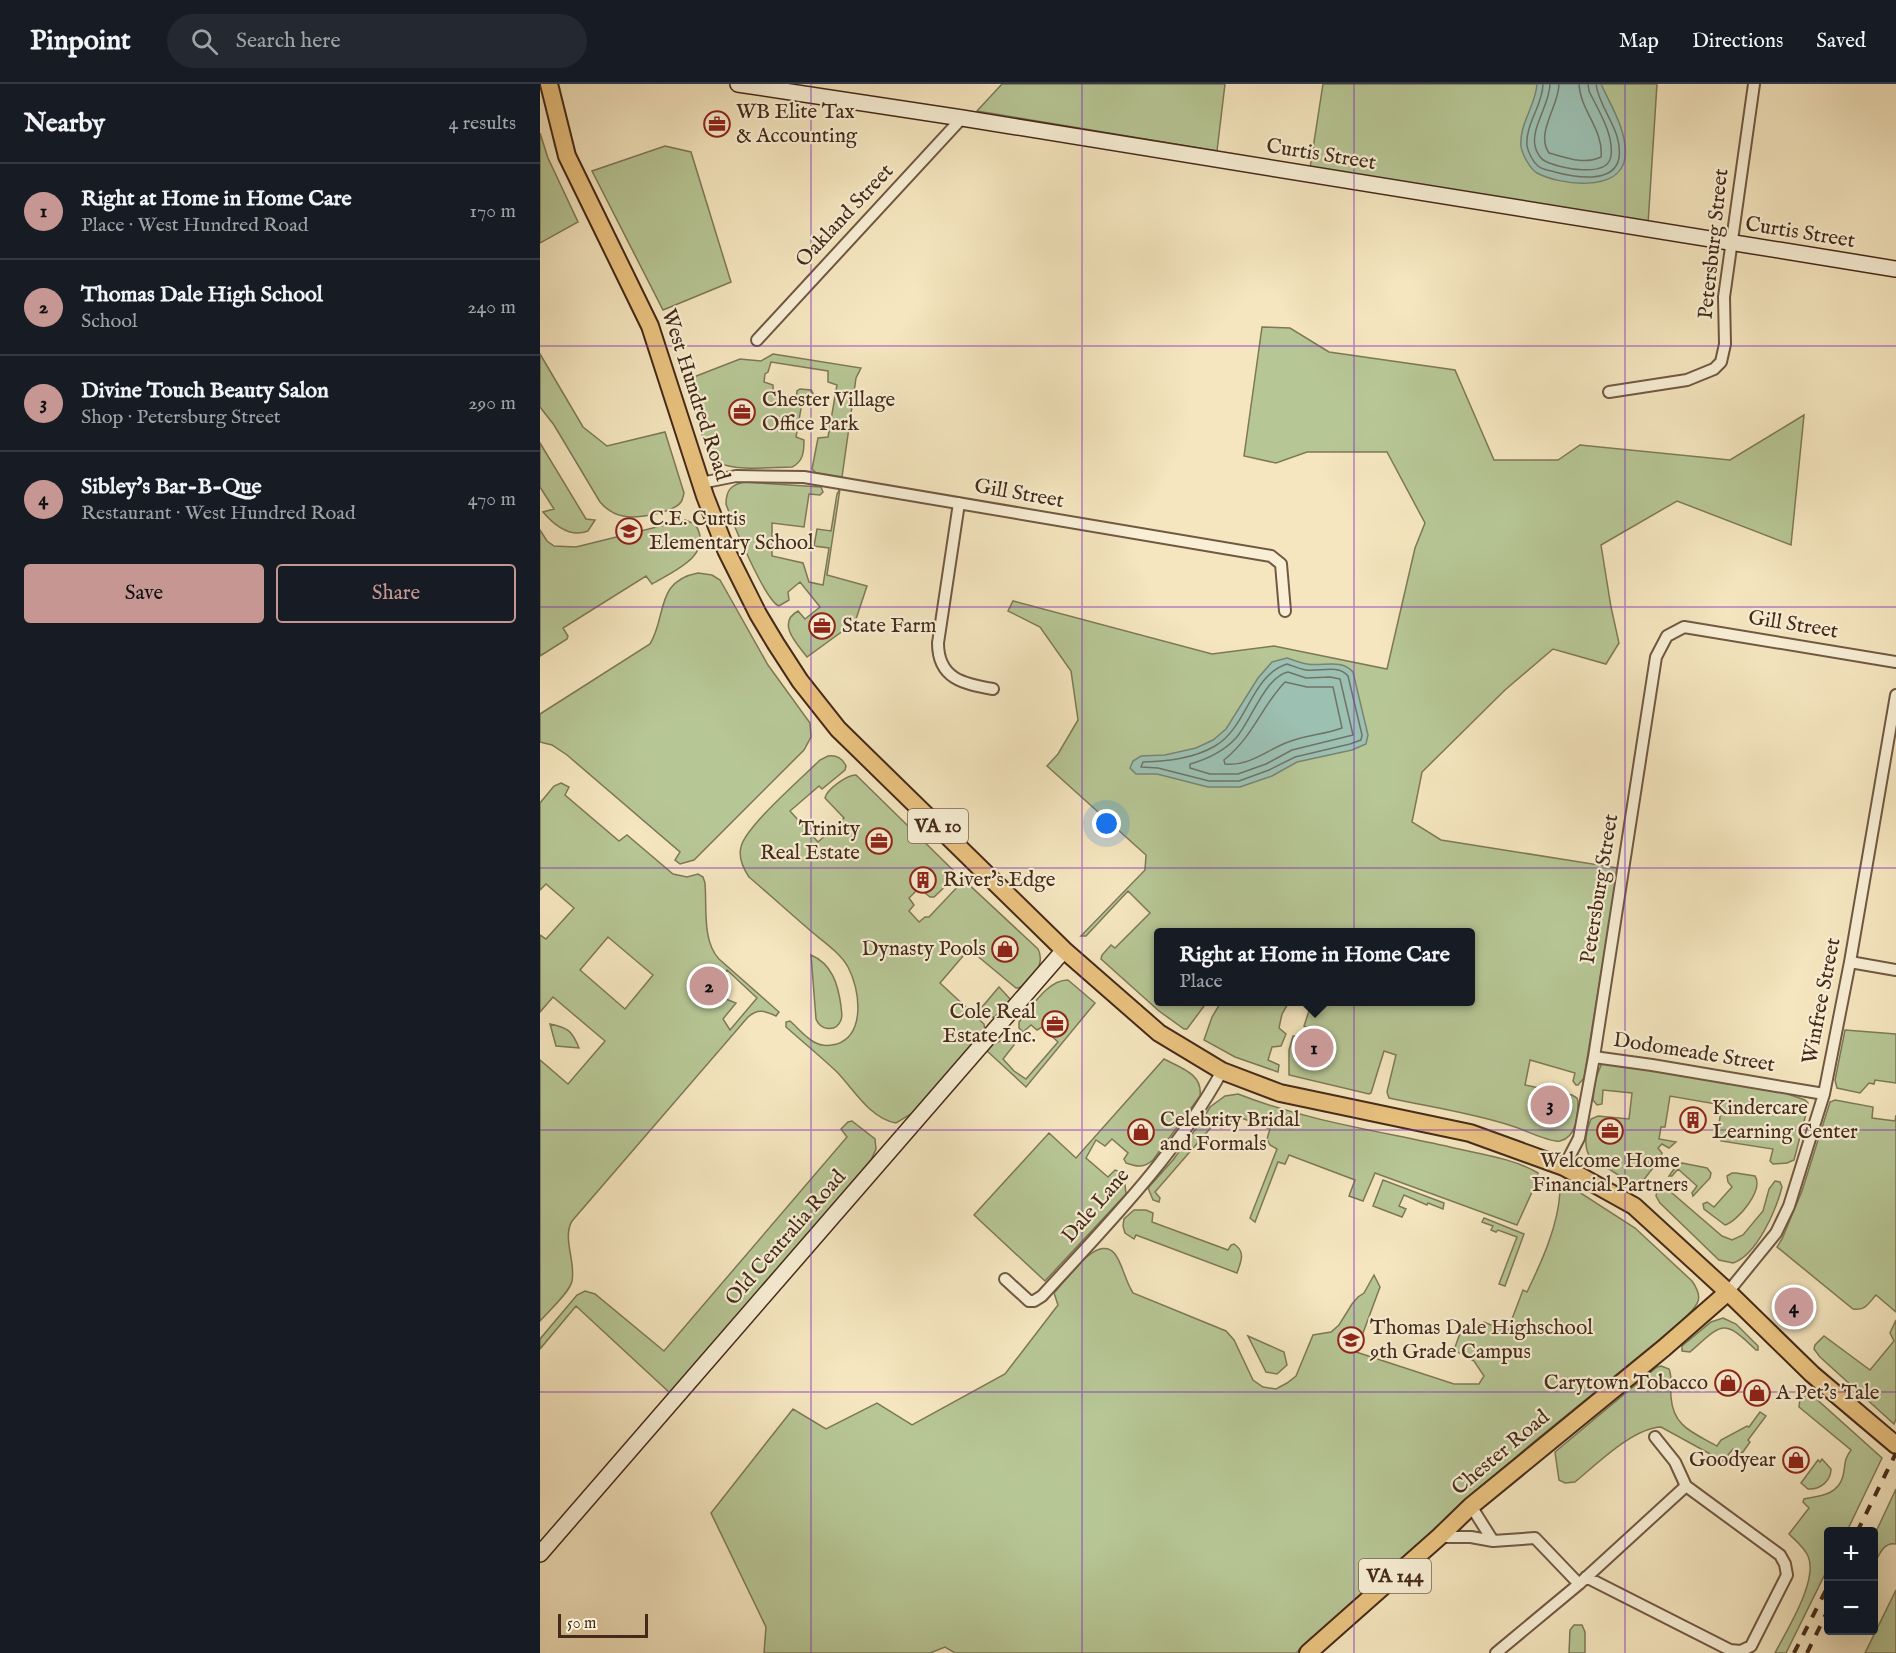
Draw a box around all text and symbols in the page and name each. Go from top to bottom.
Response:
search box [167,14,587,68]
text: Pinpoint [30,24,131,59]
icon: search [188,25,221,58]
text: Search here [236,27,341,55]
text: Map [1619,28,1659,55]
text: Directions [1692,28,1783,55]
text: Saved [1816,28,1866,55]
place label: WB Elite Tax & Accounting [736,99,858,150]
text: Nearby [24,107,105,140]
office icon: WB Elite Tax & Accounting [702,109,732,139]
text: 4 results [449,111,516,136]
street label: Curtis Street [1264,133,1378,177]
street label: Oakland Street [790,159,900,273]
street label: Petersburg Street [1693,167,1735,321]
text: Right at Home in Home Care [81,185,352,213]
text: 1 [40,199,47,224]
text: 170 m [470,199,516,224]
street label: Curtis Street [1743,211,1857,255]
text: Place · West Hundred Road [81,213,308,238]
text: Thomas Dale High School [81,281,323,309]
text: 2 [39,295,48,320]
text: 240 m [467,295,516,320]
street label: West Hundred Road [654,306,736,485]
text: School [81,309,137,334]
text: Divine Touch Beauty Salon [81,377,329,405]
place label: Chester Village Office Park [762,387,896,438]
text: 3 [40,391,47,416]
text: 290 m [468,391,516,416]
office icon: Chester Village Office Park [727,397,757,427]
text: Shop · Petersburg Street [81,405,281,430]
text: Sibley's Bar-B-Que [81,473,262,501]
street label: Gill Street [972,473,1066,515]
text: 4 [39,487,48,512]
text: 470 m [468,487,516,512]
text: Restaurant · West Hundred Road [81,501,356,526]
place label: C.E. Curtis Elementary School [649,506,814,557]
school or university icon: C.E. Curtis Elementary School [614,516,644,546]
button: Save [24,564,264,623]
button: Share [276,564,516,623]
street label: Gill Street [1746,605,1840,645]
office icon: State Farm [807,611,837,641]
place label: State Farm [842,613,937,640]
road number: VA 10 [908,809,968,843]
your location [1092,809,1121,838]
street label: Petersburg Street [1575,812,1625,966]
place label: Trinity Real Estate [760,816,861,867]
office icon: Trinity Real Estate [864,826,894,856]
building icon: River's Edge [908,865,938,895]
place label: River's Edge [943,867,1056,894]
popup [1154,928,1475,1006]
shop icon: Dynasty Pools [990,934,1020,964]
place label: Dynasty Pools [862,936,986,963]
street label: Winfree Street [1797,936,1847,1066]
text: Right at Home in Home Care [1179,941,1450,969]
pin: 2 [690,964,728,1008]
text: Place [1179,969,1223,994]
place label: Cole Real Estate Inc. [943,999,1036,1050]
office icon: Cole Real Estate Inc. [1040,1009,1070,1039]
pin: 1 [1294,1026,1334,1070]
street label: Dodomeade Street [1611,1027,1777,1079]
pin: 3 [1530,1082,1570,1128]
place label: Kindercare Learning Center [1712,1095,1858,1146]
building icon: Kindercare Learning Center [1678,1105,1708,1135]
place label: Celebrity Bridal and Formals [1160,1107,1300,1158]
office icon: Welcome Home Financial Partners [1595,1116,1625,1146]
shop icon: Celebrity Bridal and Formals [1126,1117,1156,1147]
place label: Welcome Home Financial Partners [1532,1148,1688,1199]
street label: Dale Lane [1056,1163,1136,1249]
street label: Old Centralia Road [720,1164,853,1311]
pin: 4 [1774,1284,1814,1330]
place label: Thomas Dale Highschool 9th Grade Campus [1369,1315,1593,1366]
school or university icon: Thomas Dale Highschool 9th Grade Campus [1336,1325,1366,1355]
shop icon: Carytown Tobacco [1713,1368,1743,1398]
place label: Carytown Tobacco [1544,1370,1708,1397]
shop icon: A Pet’s Tale [1742,1378,1772,1408]
place label: A Pet’s Tale [1775,1380,1880,1407]
street label: Chester Road [1446,1404,1556,1502]
shop icon: Goodyear [1781,1445,1811,1475]
place label: Goodyear [1689,1447,1776,1474]
map controls [1824,1527,1878,1635]
button: + [1824,1527,1878,1581]
road number: VA 144 [1359,1559,1431,1593]
button: − [1824,1581,1878,1635]
scale bar [558,1611,648,1638]
text: 50 m [567,1614,596,1634]

